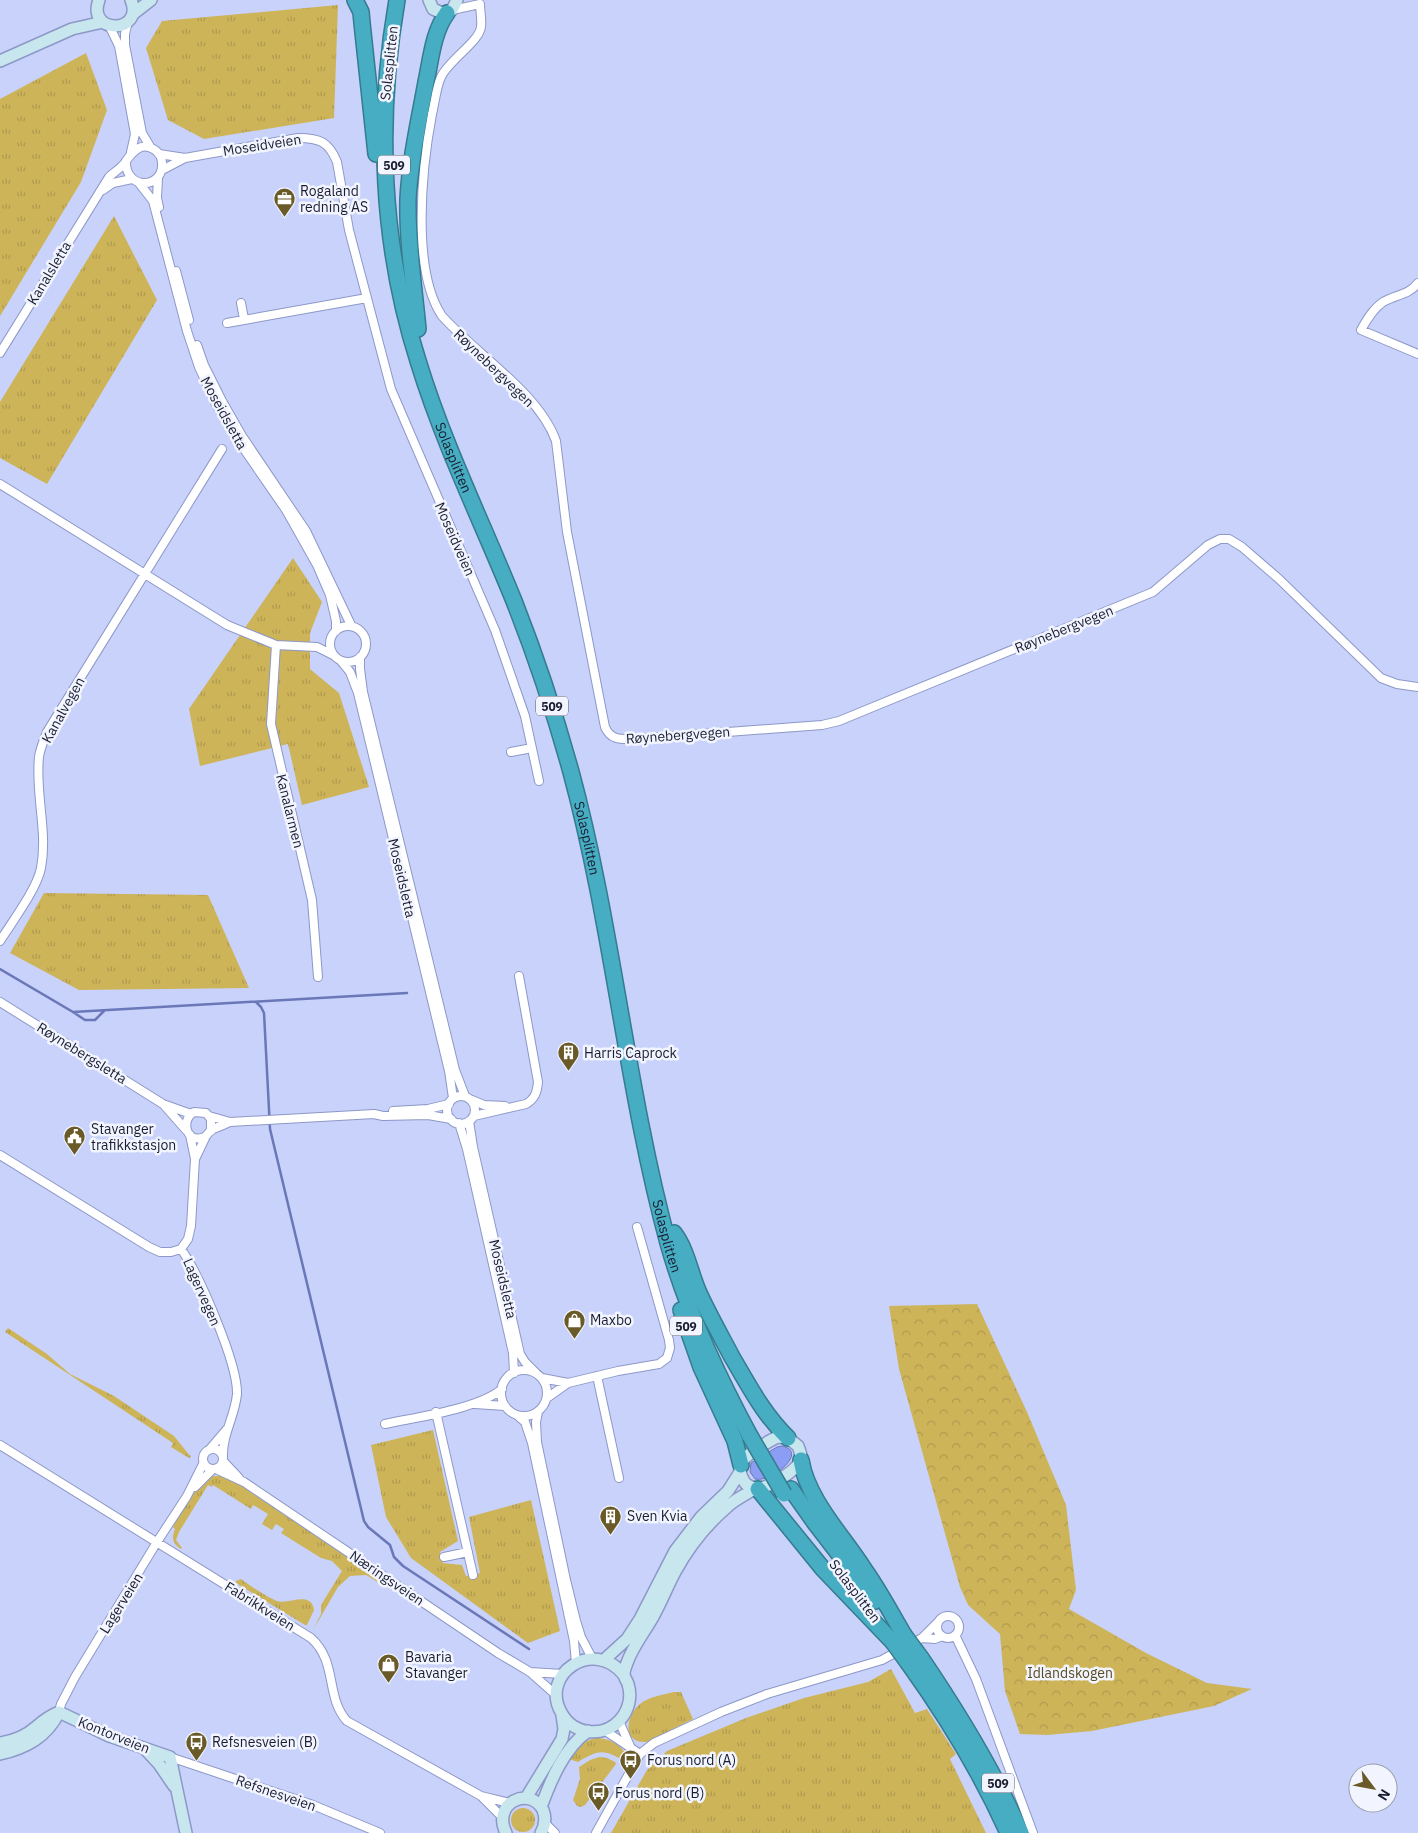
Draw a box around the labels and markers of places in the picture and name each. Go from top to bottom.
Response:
place label: Rogaland redning AS [300,182,368,216]
office icon: Rogaland redning AS [272,187,296,218]
building icon: Harris Caprock [556,1041,580,1072]
place label: Harris Caprock [584,1044,678,1062]
place label: Stavanger trafikkstasjon [91,1120,176,1154]
public building icon: Stavanger trafikkstasjon [63,1125,87,1156]
shop icon: Maxbo [562,1308,586,1339]
place label: Maxbo [590,1311,632,1329]
building icon: Sven Kvia [599,1504,623,1535]
place label: Sven Kvia [627,1507,688,1525]
place label: Bavaria Stavanger [405,1648,468,1682]
shop icon: Bavaria Stavanger [377,1653,401,1684]
bus stop icon: Refsnesveien (B) [184,1730,208,1761]
place label: Refsnesveien (B) [212,1733,318,1751]
bus stop icon: Forus nord (A) [619,1748,643,1779]
place label: Forus nord (A) [647,1751,736,1769]
bus stop icon: Forus nord (B) [587,1781,611,1812]
place label: Forus nord (B) [615,1784,704,1802]

